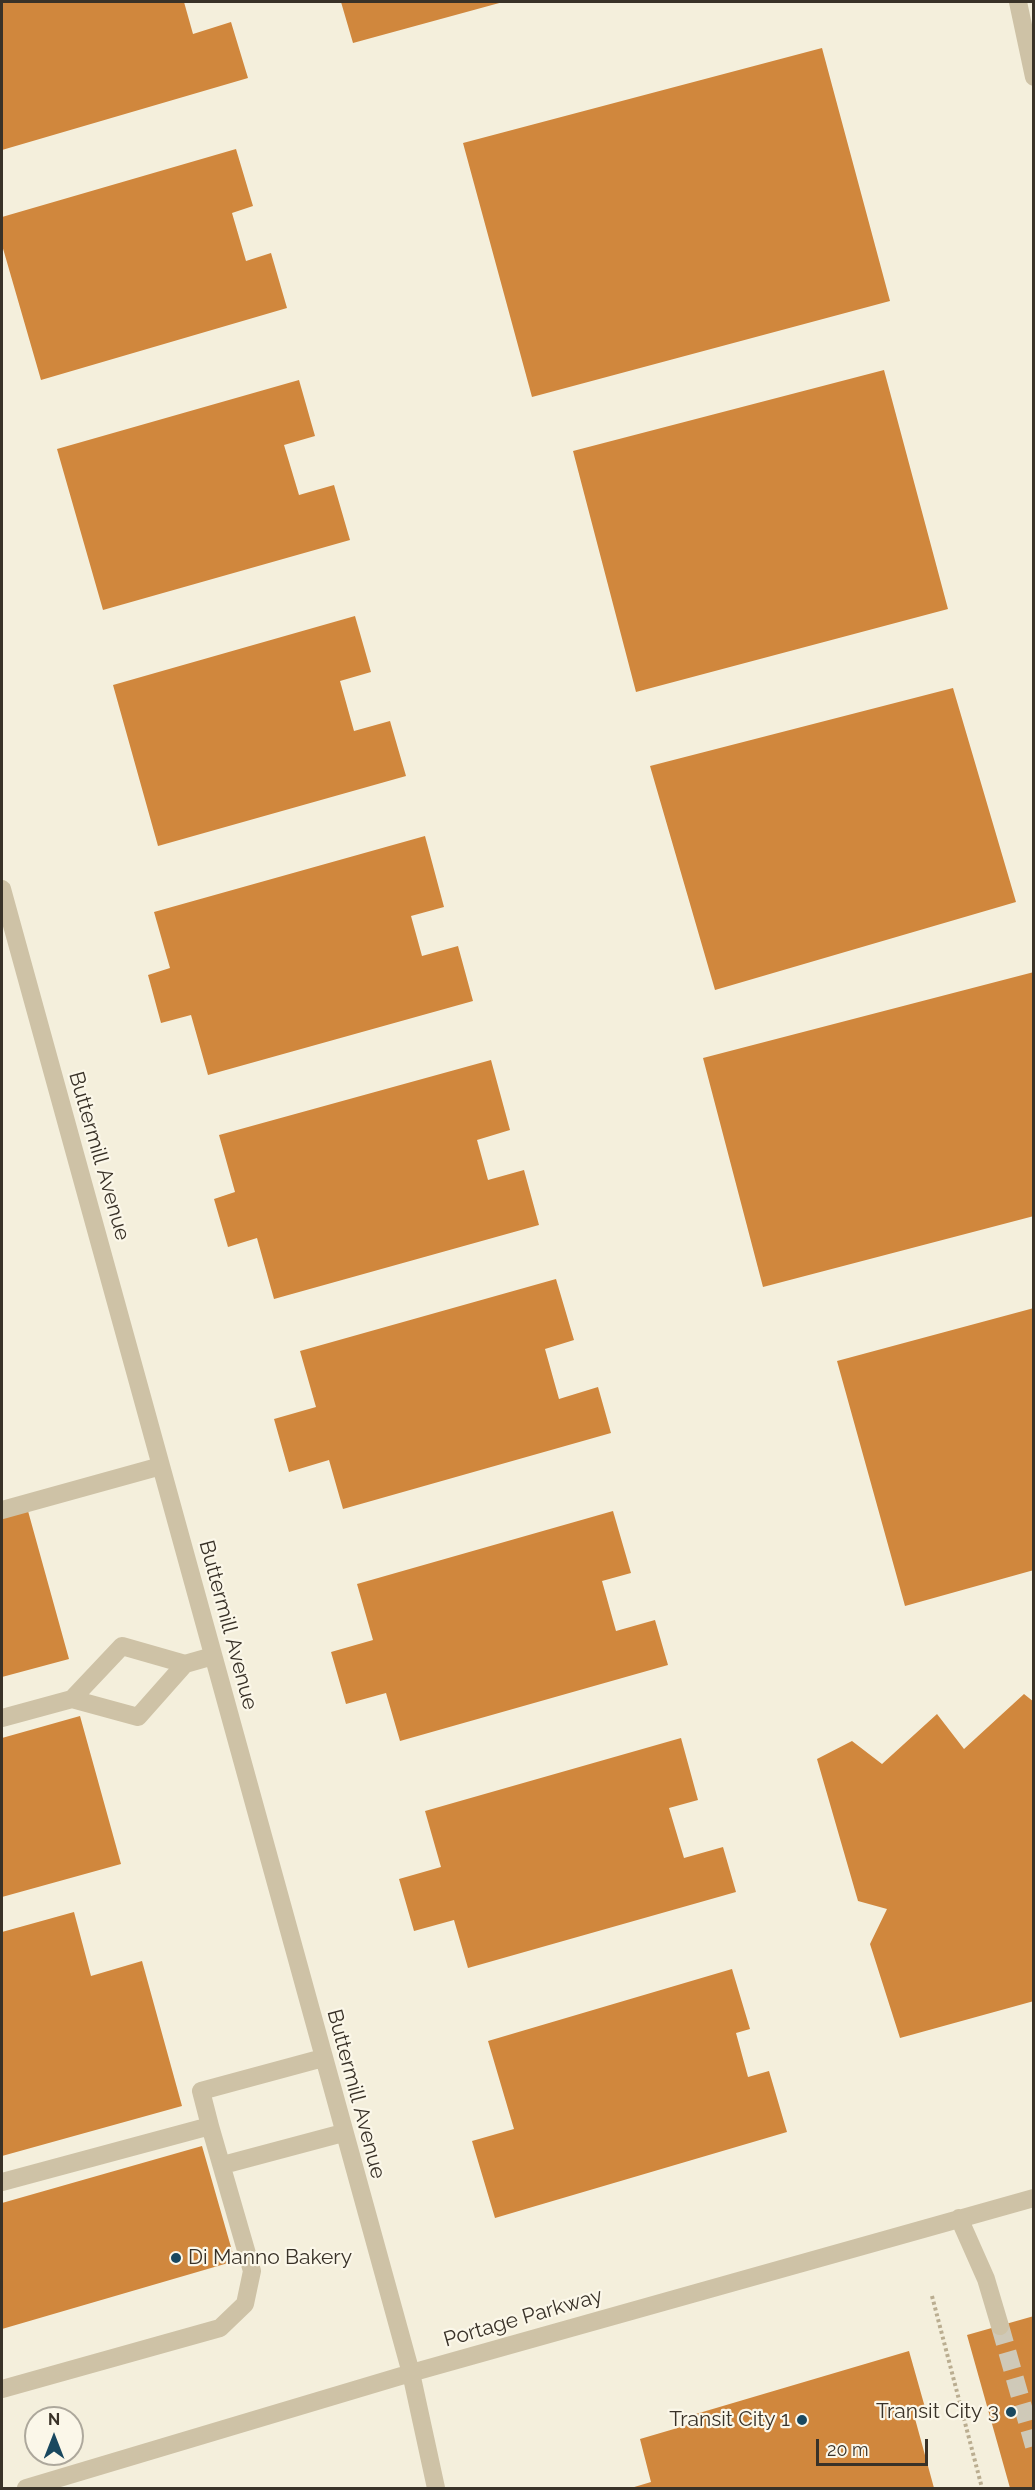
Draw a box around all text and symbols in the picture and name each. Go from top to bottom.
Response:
street label: Buttermill Avenue [63,1069,135,1243]
street label: Buttermill Avenue [193,1538,263,1712]
street label: Buttermill Avenue [321,2007,391,2181]
place label: Di Manno Bakery [188,2245,352,2271]
marker: Di Manno Bakery [169,2251,183,2265]
street label: Portage Parkway [441,2283,605,2353]
place label: Transit City 3 [876,2399,999,2425]
marker: Transit City 3 [1004,2405,1018,2419]
north arrow [24,2406,84,2466]
place label: Transit City 1 [669,2407,790,2433]
text: N [48,2410,60,2429]
marker: Transit City 1 [795,2413,809,2427]
scale bar [819,2427,932,2465]
text: 20 m [827,2439,869,2460]

